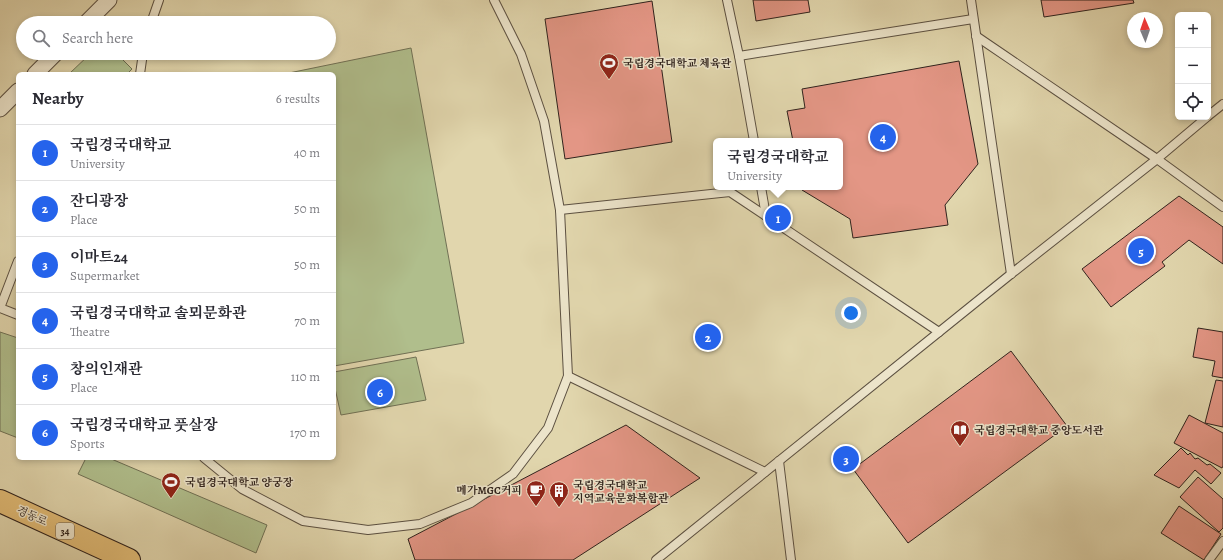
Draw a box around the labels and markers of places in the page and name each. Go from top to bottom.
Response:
sports icon: 국립경국대학교 체육관 [598,52,620,80]
place label: 국립경국대학교 체육관 [623,56,732,71]
pin: 4 [870,122,896,152]
pin: 1 [765,203,791,233]
pin: 5 [1128,236,1154,266]
pin: 2 [695,322,721,352]
pin: 6 [367,377,393,407]
library icon: 국립경국대학교 중앙도서관 [949,419,971,447]
place label: 국립경국대학교 중앙도서관 [974,423,1104,438]
pin: 3 [833,444,859,474]
sports icon: 국립경국대학교 양궁장 [160,471,182,499]
place label: 국립경국대학교 양궁장 [185,475,294,490]
place label: 국립경국대학교 지역교육문화복합관 [573,478,669,506]
cafe icon: 메가MGC커피 [525,479,547,507]
building icon: 국립경국대학교 지역교육문화복합관 [548,480,570,508]
place label: 메가MGC커피 [456,483,522,498]

